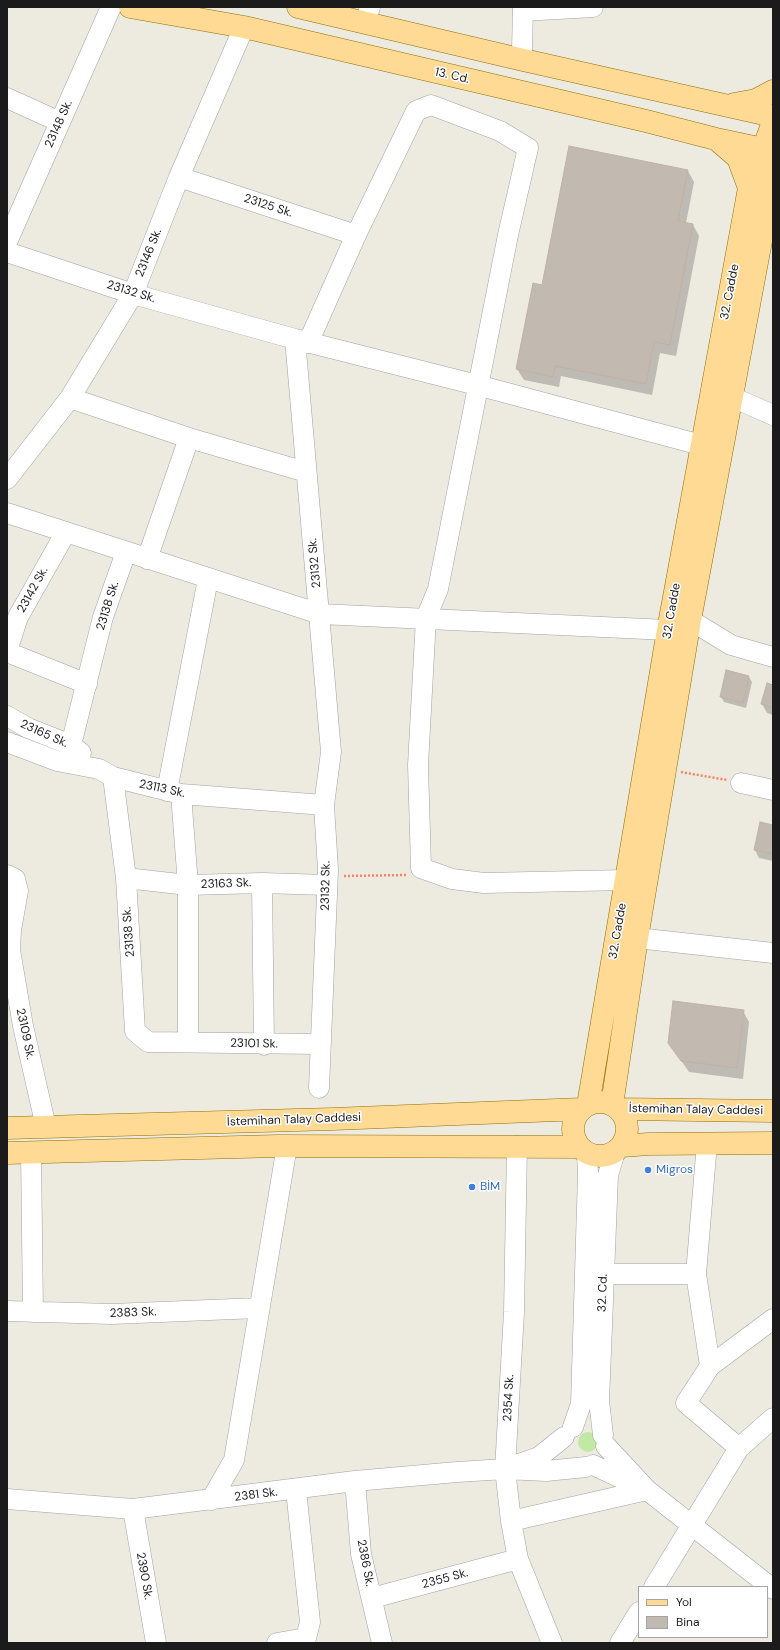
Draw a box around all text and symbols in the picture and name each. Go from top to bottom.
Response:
street label: 13. Cd. [433,65,471,87]
street label: 23148 Sk. [42,98,76,150]
street label: 23125 Sk. [242,191,294,221]
street label: 23146 Sk. [133,227,165,279]
street label: 32. Cadde [718,263,742,321]
street label: 23132 Sk. [105,278,157,306]
street label: 23132 Sk. [306,537,324,589]
street label: 23142 Sk. [15,565,51,615]
street label: 23138 Sk. [94,580,122,632]
street label: 32. Cadde [660,582,684,640]
street label: 23165 Sk. [18,717,70,751]
street label: 23113 Sk. [138,777,186,801]
street label: 23132 Sk. [318,861,334,911]
street label: 23163 Sk. [200,876,252,892]
street label: 32. Cadde [606,902,630,960]
street label: 23138 Sk. [120,906,138,958]
street label: 23109 Sk. [13,1007,37,1061]
street label: 23101 Sk. [230,1036,278,1052]
street label: İstemihan Talay Caddesi [629,1102,763,1118]
street label: İstemihan Talay Caddesi [227,1110,361,1130]
place label: Migros [656,1163,693,1177]
marker: Migros [643,1165,653,1175]
place label: BİM [480,1180,500,1194]
marker: BİM [467,1182,477,1192]
street label: 32. Cd. [595,1274,611,1312]
street label: 2383 Sk. [109,1305,157,1321]
street label: 2354 Sk. [501,1374,517,1422]
street label: 2381 Sk. [234,1485,278,1505]
street label: 2386 Sk. [353,1538,377,1588]
street label: 2390 Sk. [133,1551,155,1601]
street label: 2355 Sk. [420,1566,470,1592]
legend [638,1586,768,1638]
text: Yol [676,1594,692,1610]
text: Bina [676,1614,700,1630]

